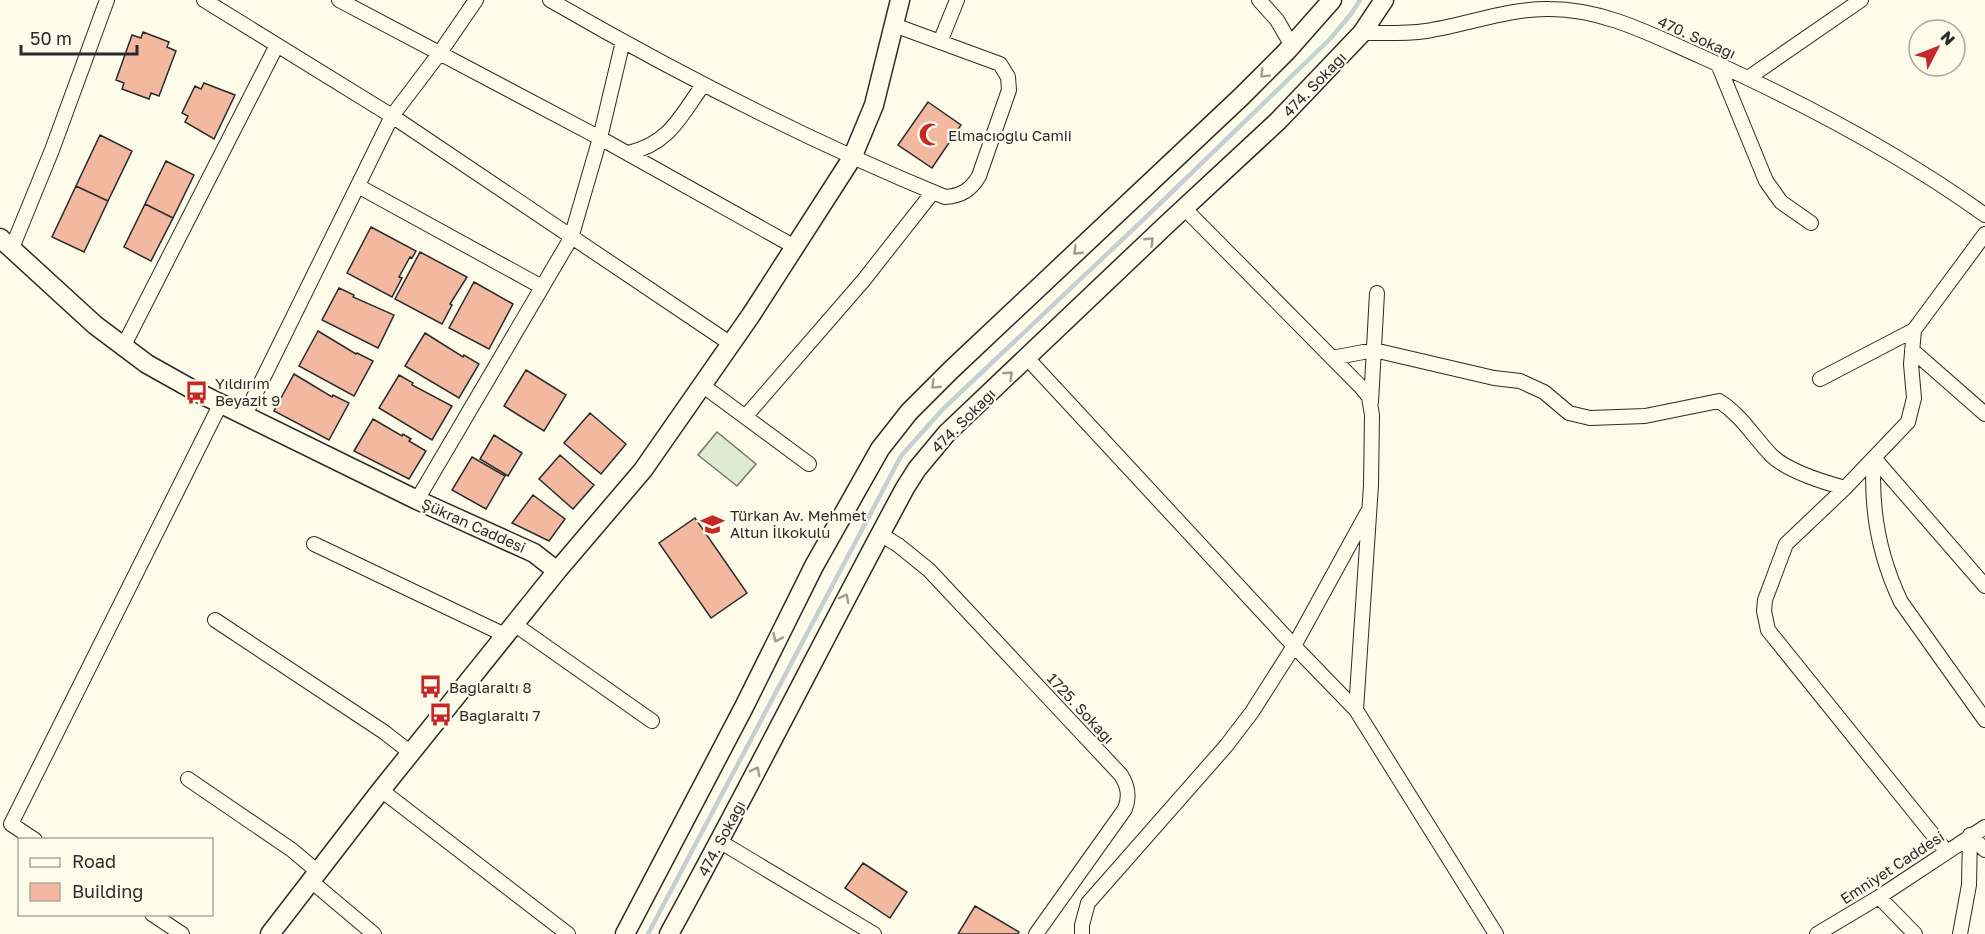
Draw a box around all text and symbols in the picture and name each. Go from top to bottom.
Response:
street label: 470. Sokağı [1655,12,1739,62]
scale bar [21,18,136,56]
north arrow [1907,18,1967,78]
text: 50 m [30,27,72,49]
text: N [1937,27,1960,49]
street label: 474. Sokağı [1279,48,1349,120]
one-way arrow [1261,66,1272,77]
mosque icon: Elmacıoğlu Camii [917,122,943,148]
place label: Elmacıoğlu Camii [948,126,1072,144]
one-way arrow [1142,237,1153,248]
one-way arrow [1073,244,1084,255]
one-way arrow [1001,372,1012,383]
place label: Yıldırım Beyazit 9 [215,374,280,409]
one-way arrow [932,378,943,389]
bus stop icon: Yıldırım Beyazit 9 [184,379,210,405]
street label: 474. Sokağı [927,384,999,456]
street label: Şükran Caddesi [419,494,529,556]
place label: Türkan Av. Mehmet Altun İlkokulu [730,506,867,541]
school or university icon: Türkan Av. Mehmet Altun İlkokulu [699,511,725,537]
one-way arrow [838,594,849,604]
one-way arrow [773,632,785,643]
street label: 1725. Sokağı [1044,669,1118,747]
bus stop icon: Bağlaraltı 8 [418,674,444,700]
place label: Bağlaraltı 8 [449,678,532,696]
bus stop icon: Bağlaraltı 7 [428,702,454,728]
place label: Bağlaraltı 7 [459,706,540,724]
one-way arrow [749,767,760,778]
street label: 474. Sokağı [694,797,748,879]
street label: Emniyet Caddesi [1837,827,1947,907]
legend [18,838,213,916]
text: Road [72,850,116,872]
text: Building [72,880,143,902]

